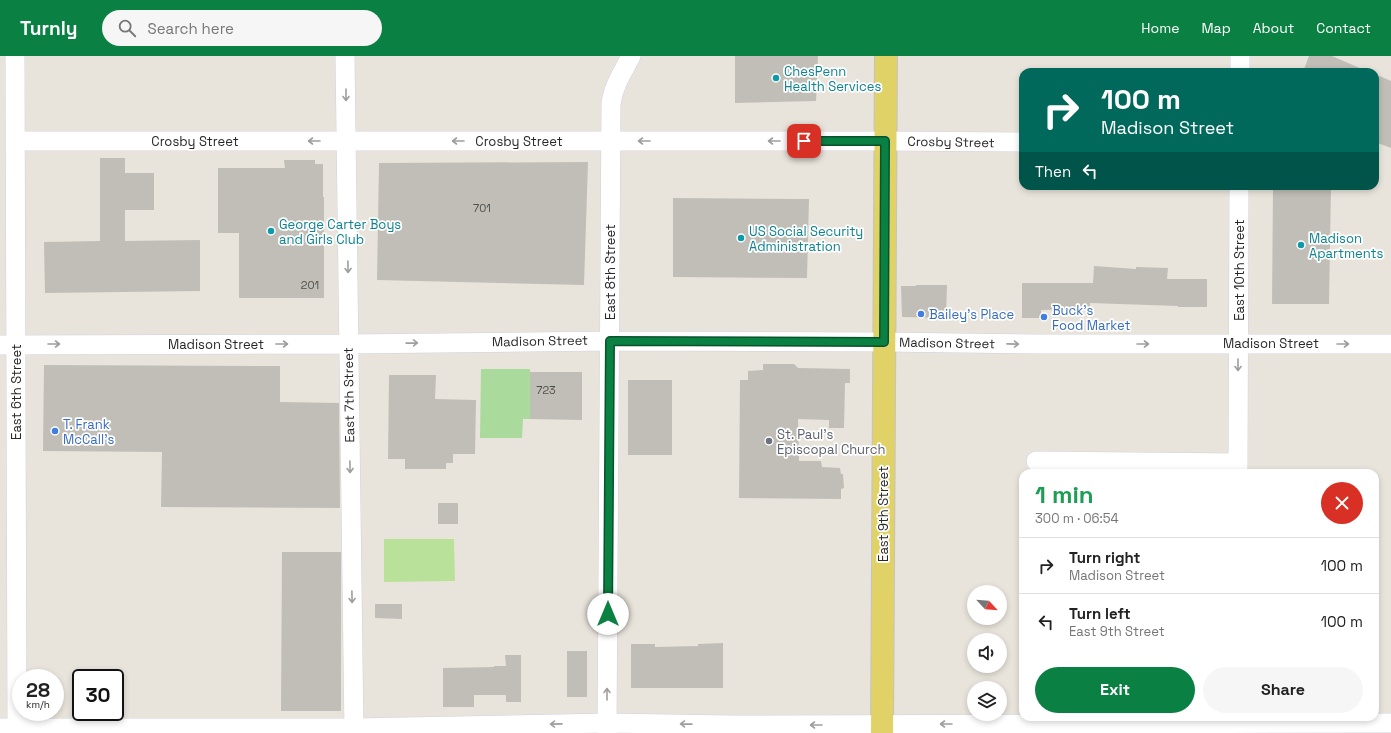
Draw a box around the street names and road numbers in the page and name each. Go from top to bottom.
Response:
street label: Crosby Street [151,133,239,150]
street label: Crosby Street [475,133,563,150]
street label: Crosby Street [907,133,995,151]
street label: East 10th Street [1231,219,1248,321]
street label: East 8th Street [602,224,619,320]
street label: Madison Street [492,332,588,350]
street label: Madison Street [899,334,995,352]
street label: Madison Street [1223,335,1319,352]
street label: Madison Street [168,336,264,353]
street label: East 6th Street [8,344,25,440]
street label: East 7th Street [340,347,358,443]
street label: East 9th Street [875,466,892,562]

